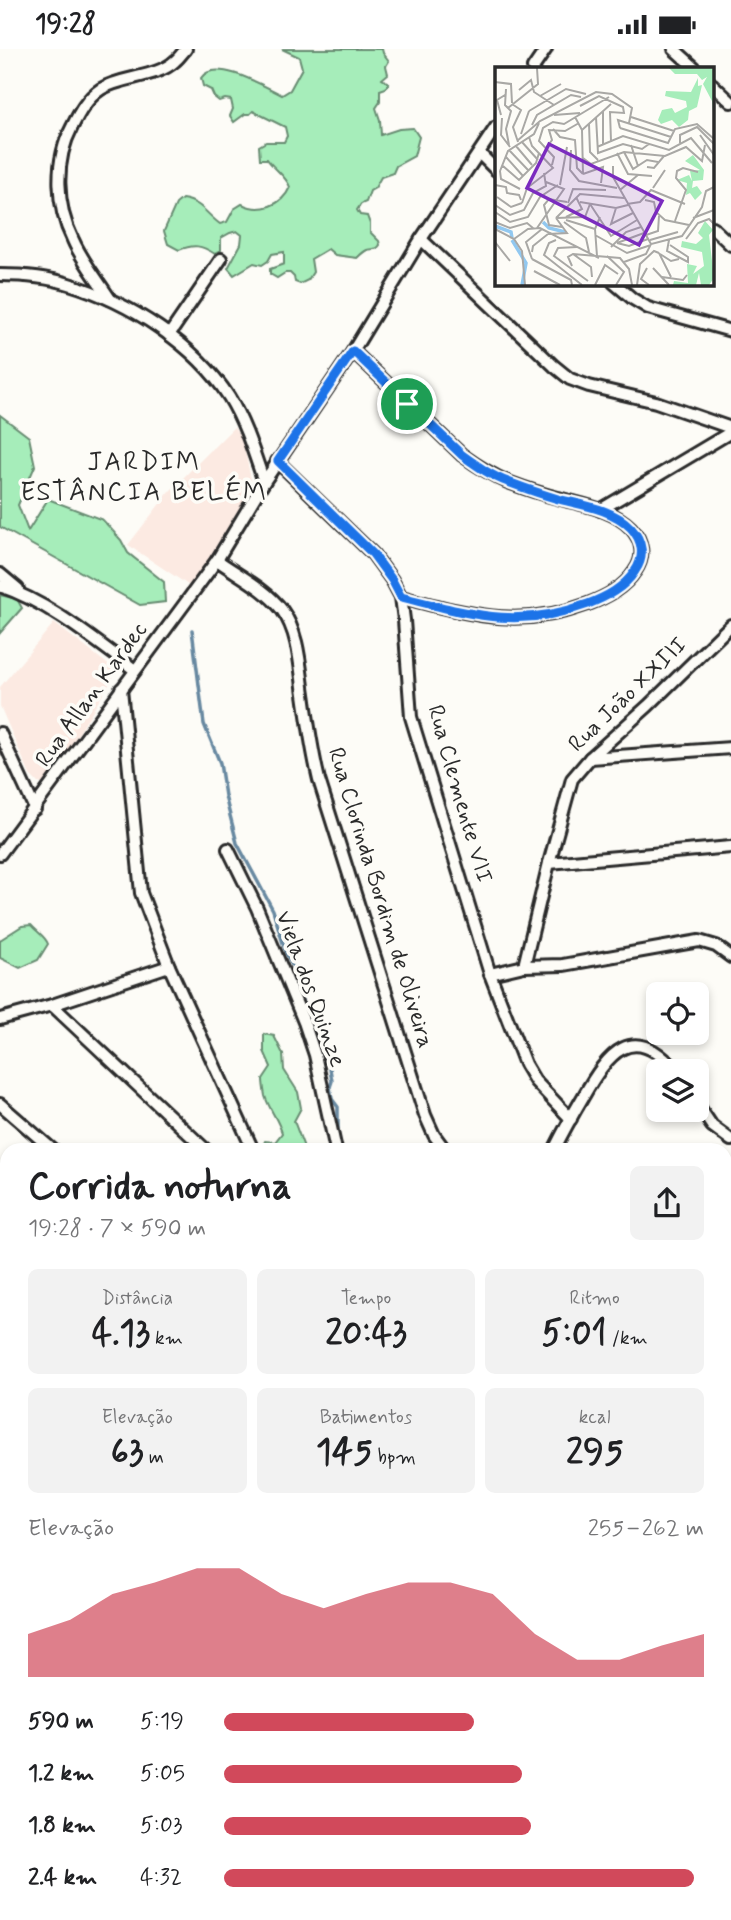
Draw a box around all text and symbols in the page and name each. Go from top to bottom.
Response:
text: 19:28 [35,8,96,42]
inset map [495,67,714,285]
pin [377,374,437,434]
icon: arrive [388,385,426,423]
district label: JARDIM ESTÂNCIA BELÉM [20,446,268,510]
street label: Rua Allan Kardec [29,616,155,774]
street label: Rua João XXIII [562,631,694,759]
street label: Rua Clemente VII [419,702,499,886]
street label: Rua Clorinda Bordim de Oliveira [320,744,440,1052]
street label: Viela dos Quinze [268,907,352,1071]
map controls [646,982,709,1122]
button: locate [646,982,709,1045]
button: layers [646,1059,709,1122]
text: Corrida noturna [28,1163,292,1212]
button: share [630,1166,704,1240]
text: 19:28 · 7 × 590 m [28,1214,206,1244]
text: Distância [102,1286,173,1311]
text: Tempo [341,1286,391,1311]
text: Ritmo [570,1286,620,1311]
text: 4.13 [92,1311,150,1357]
text: 20:43 [325,1311,407,1357]
text: 5:01 [542,1311,607,1357]
text: km [150,1326,183,1351]
text: /km [607,1326,648,1351]
text: Elevação [102,1405,173,1430]
text: Batimentos [320,1405,412,1430]
text: kcal [579,1405,611,1430]
text: 63 [111,1430,144,1476]
text: 145 [316,1430,372,1476]
text: 295 [566,1430,623,1476]
text: m [144,1445,164,1470]
text: bpm [372,1445,416,1470]
text: Elevação [28,1514,114,1544]
text: 255–262 m [588,1514,704,1544]
text: 590 m [28,1707,94,1737]
text: 5:19 [140,1707,184,1737]
text: 1.2 km [28,1759,94,1789]
text: 5:05 [140,1759,185,1789]
text: 1.8 km [28,1811,96,1841]
text: 5:03 [140,1811,183,1841]
text: 2.4 km [28,1863,97,1893]
text: 4:32 [140,1863,182,1893]

